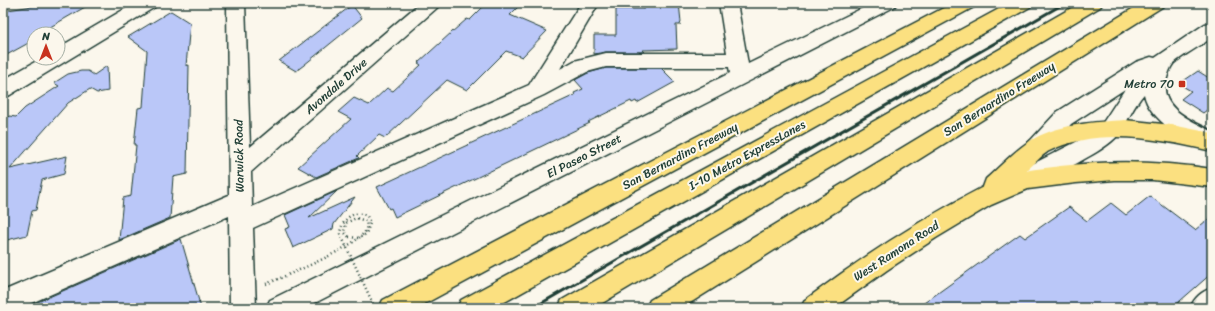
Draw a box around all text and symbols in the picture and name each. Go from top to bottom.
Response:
north arrow [26,26,66,66]
text: N [41,27,50,46]
street label: Avondale Drive [299,52,373,120]
street label: San Bernardino Freeway [939,55,1060,142]
place label: Metro 70 [1124,73,1174,95]
marker: Metro 70 [1177,79,1187,89]
street label: I-10 Metro ExpressLanes [684,114,810,197]
street label: San Bernardino Freeway [618,116,743,196]
street label: Warwick Road [227,119,251,193]
street label: El Paseo Street [542,128,626,184]
street label: West Ramona Road [848,214,944,287]

